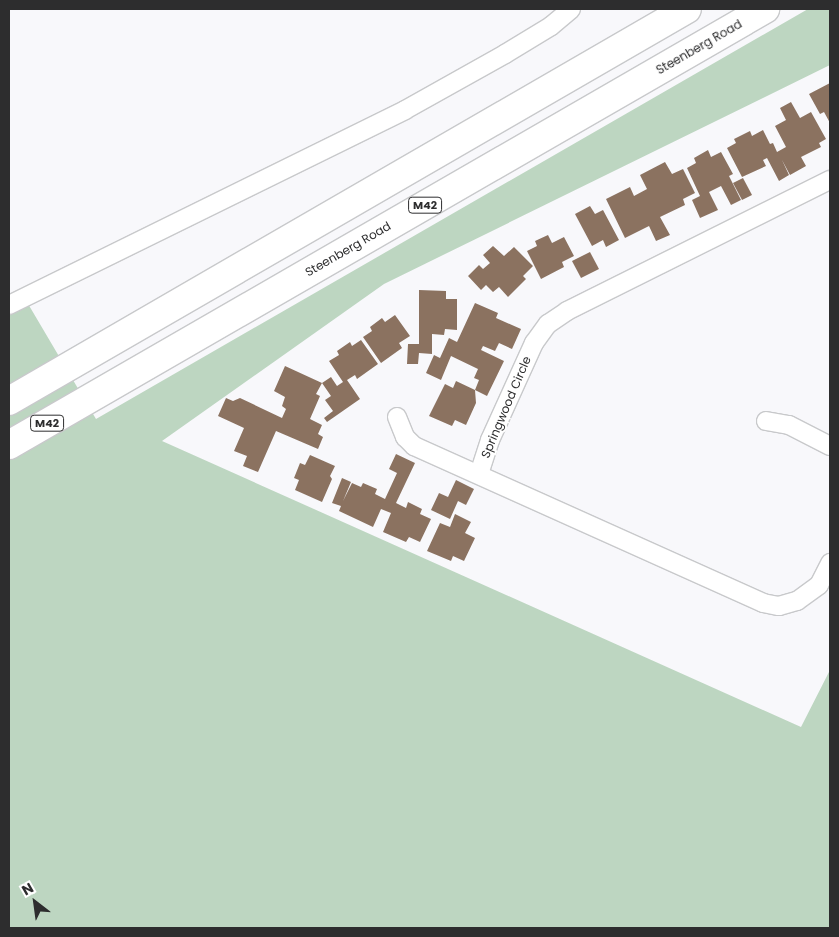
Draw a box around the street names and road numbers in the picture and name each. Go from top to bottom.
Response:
street label: Steenberg Road [654,17,744,77]
road number: M42 [408,196,442,214]
street label: Steenberg Road [303,219,393,279]
street label: Springwood Circle [478,354,534,460]
road number: M42 [30,414,64,432]

